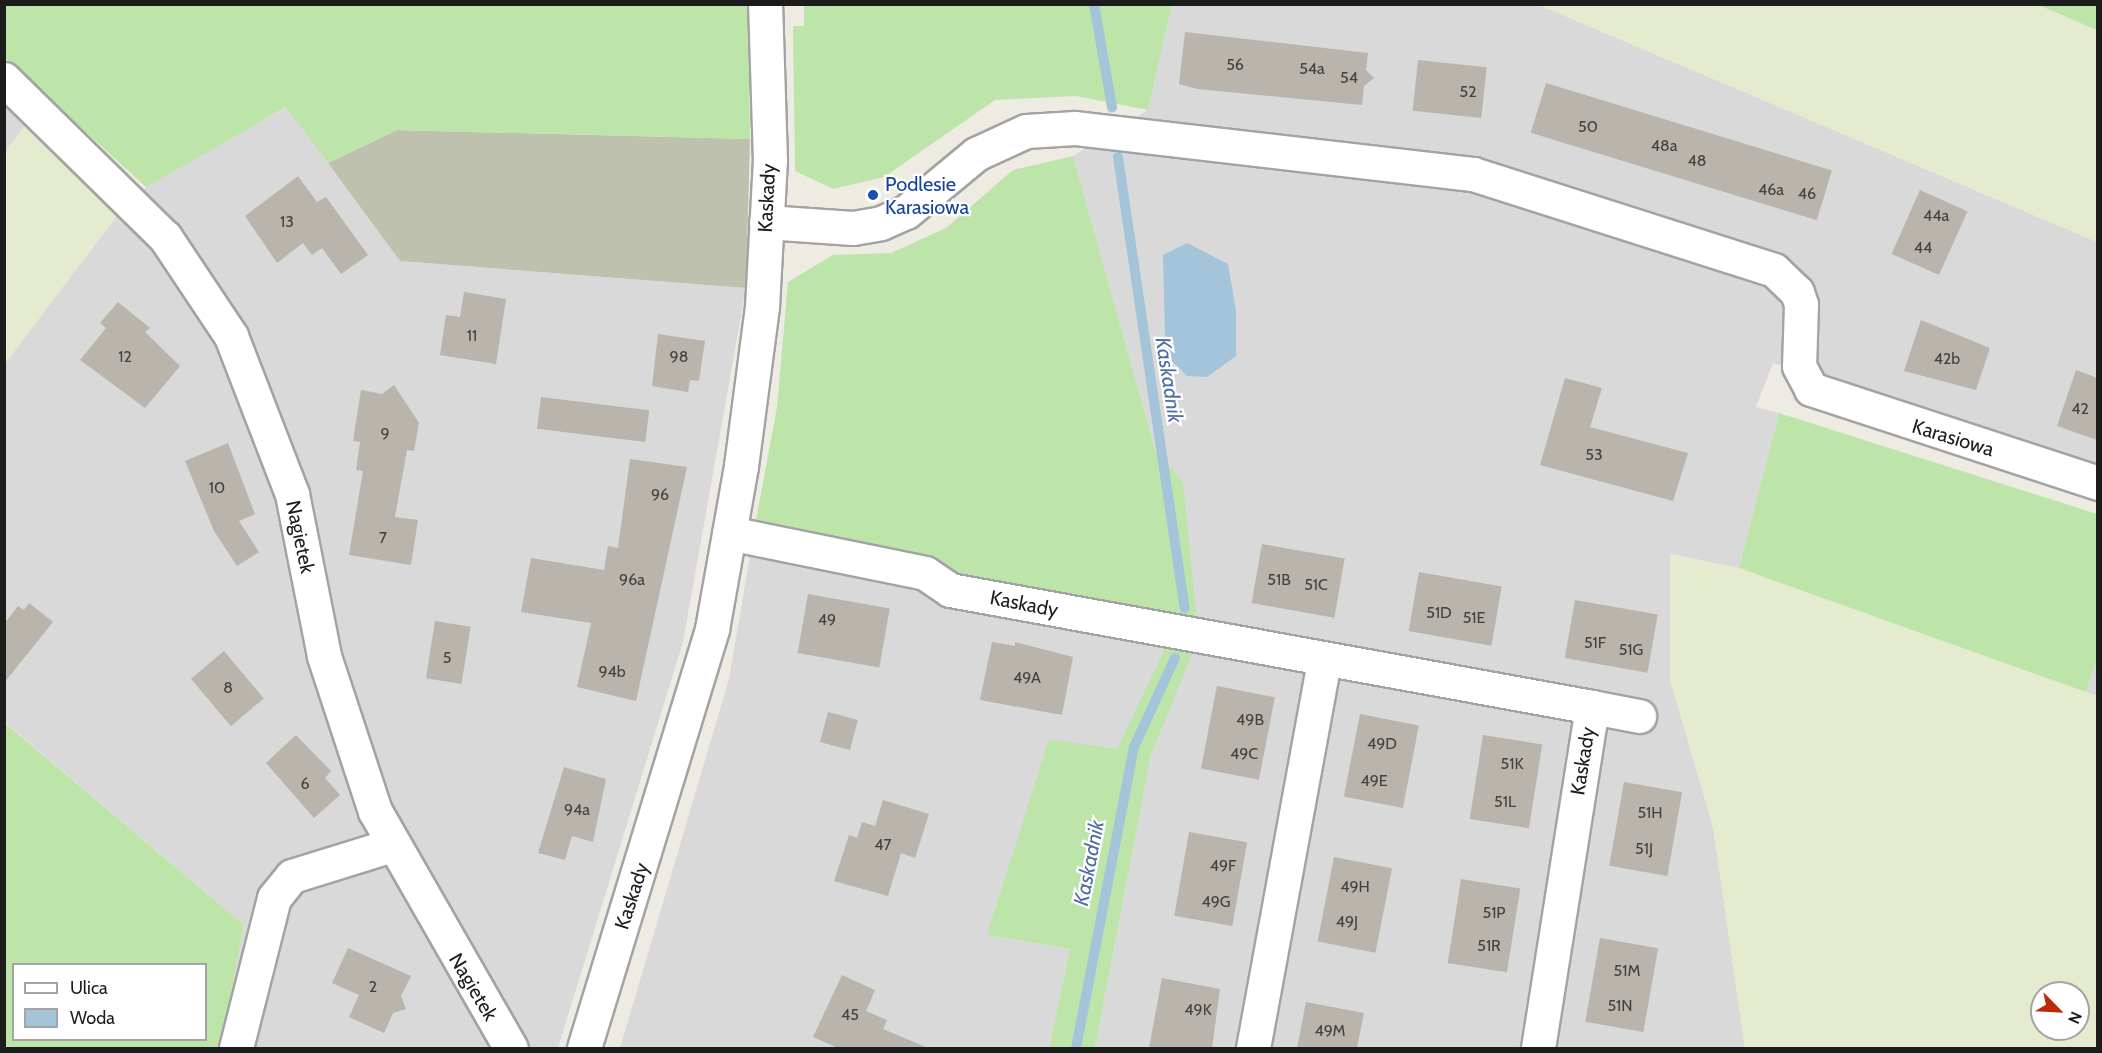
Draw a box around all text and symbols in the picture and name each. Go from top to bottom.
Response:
house number: 56 [1226,55,1244,75]
house number: 54a [1299,59,1325,79]
house number: 54 [1340,68,1358,88]
house number: 52 [1459,82,1477,102]
house number: 50 [1578,117,1598,137]
house number: 48a [1651,136,1677,156]
house number: 48 [1688,151,1706,171]
street label: Kaskady [753,163,781,233]
place label: Podlesie Karasiowa [885,172,969,219]
house number: 46a [1758,180,1784,200]
house number: 46 [1798,184,1816,204]
marker: Podlesie Karasiowa [866,188,880,202]
house number: 44a [1923,206,1949,226]
house number: 13 [280,212,294,232]
house number: 44 [1914,238,1932,258]
house number: 11 [467,326,477,346]
water label: Kaskadnik [1150,335,1188,425]
house number: 12 [118,347,132,367]
house number: 98 [670,347,688,367]
house number: 42b [1934,349,1960,369]
house number: 42 [2071,399,2089,419]
street label: Karasiowa [1909,414,1997,462]
house number: 9 [380,424,390,444]
house number: 53 [1585,445,1603,465]
house number: 10 [209,478,225,498]
house number: 96 [651,485,669,505]
street label: Nagietek [281,498,319,576]
house number: 7 [379,528,387,548]
house number: 96a [619,570,645,590]
house number: 51B [1267,570,1291,590]
house number: 51C [1304,575,1328,595]
street label: Kaskady [988,586,1060,622]
house number: 51D [1426,603,1452,623]
house number: 51E [1463,608,1485,628]
house number: 49 [818,610,836,630]
house number: 51F [1584,633,1606,653]
house number: 51G [1619,640,1643,660]
house number: 5 [443,648,451,668]
house number: 94b [598,662,626,682]
house number: 49A [1013,668,1041,688]
house number: 8 [223,678,233,698]
house number: 49B [1236,710,1264,730]
street label: Kaskady [1566,725,1600,797]
house number: 49D [1367,734,1397,754]
house number: 49C [1230,744,1258,764]
house number: 51K [1501,754,1523,774]
house number: 49E [1360,771,1388,791]
house number: 6 [300,774,310,794]
house number: 51L [1494,792,1516,812]
house number: 94a [564,800,590,820]
house number: 51H [1637,803,1663,823]
water label: Kaskadnik [1068,818,1110,908]
house number: 47 [874,835,892,855]
house number: 51J [1635,839,1653,859]
house number: 49F [1210,856,1236,876]
street label: Kaskady [610,860,654,932]
house number: 49H [1340,877,1370,897]
house number: 49G [1201,892,1231,912]
house number: 51P [1482,903,1506,923]
house number: 49J [1336,912,1358,932]
house number: 51R [1477,936,1501,956]
street label: Nagietek [444,949,502,1025]
house number: 51M [1614,961,1640,981]
legend [12,963,207,1041]
text: Ulica [70,977,108,999]
house number: 2 [369,977,377,997]
north arrow [2030,981,2090,1041]
house number: 51N [1607,996,1633,1016]
house number: 49K [1184,1000,1212,1020]
house number: 45 [841,1005,859,1025]
text: Woda [70,1007,115,1029]
text: N [2064,1009,2086,1027]
house number: 49M [1314,1021,1346,1041]

